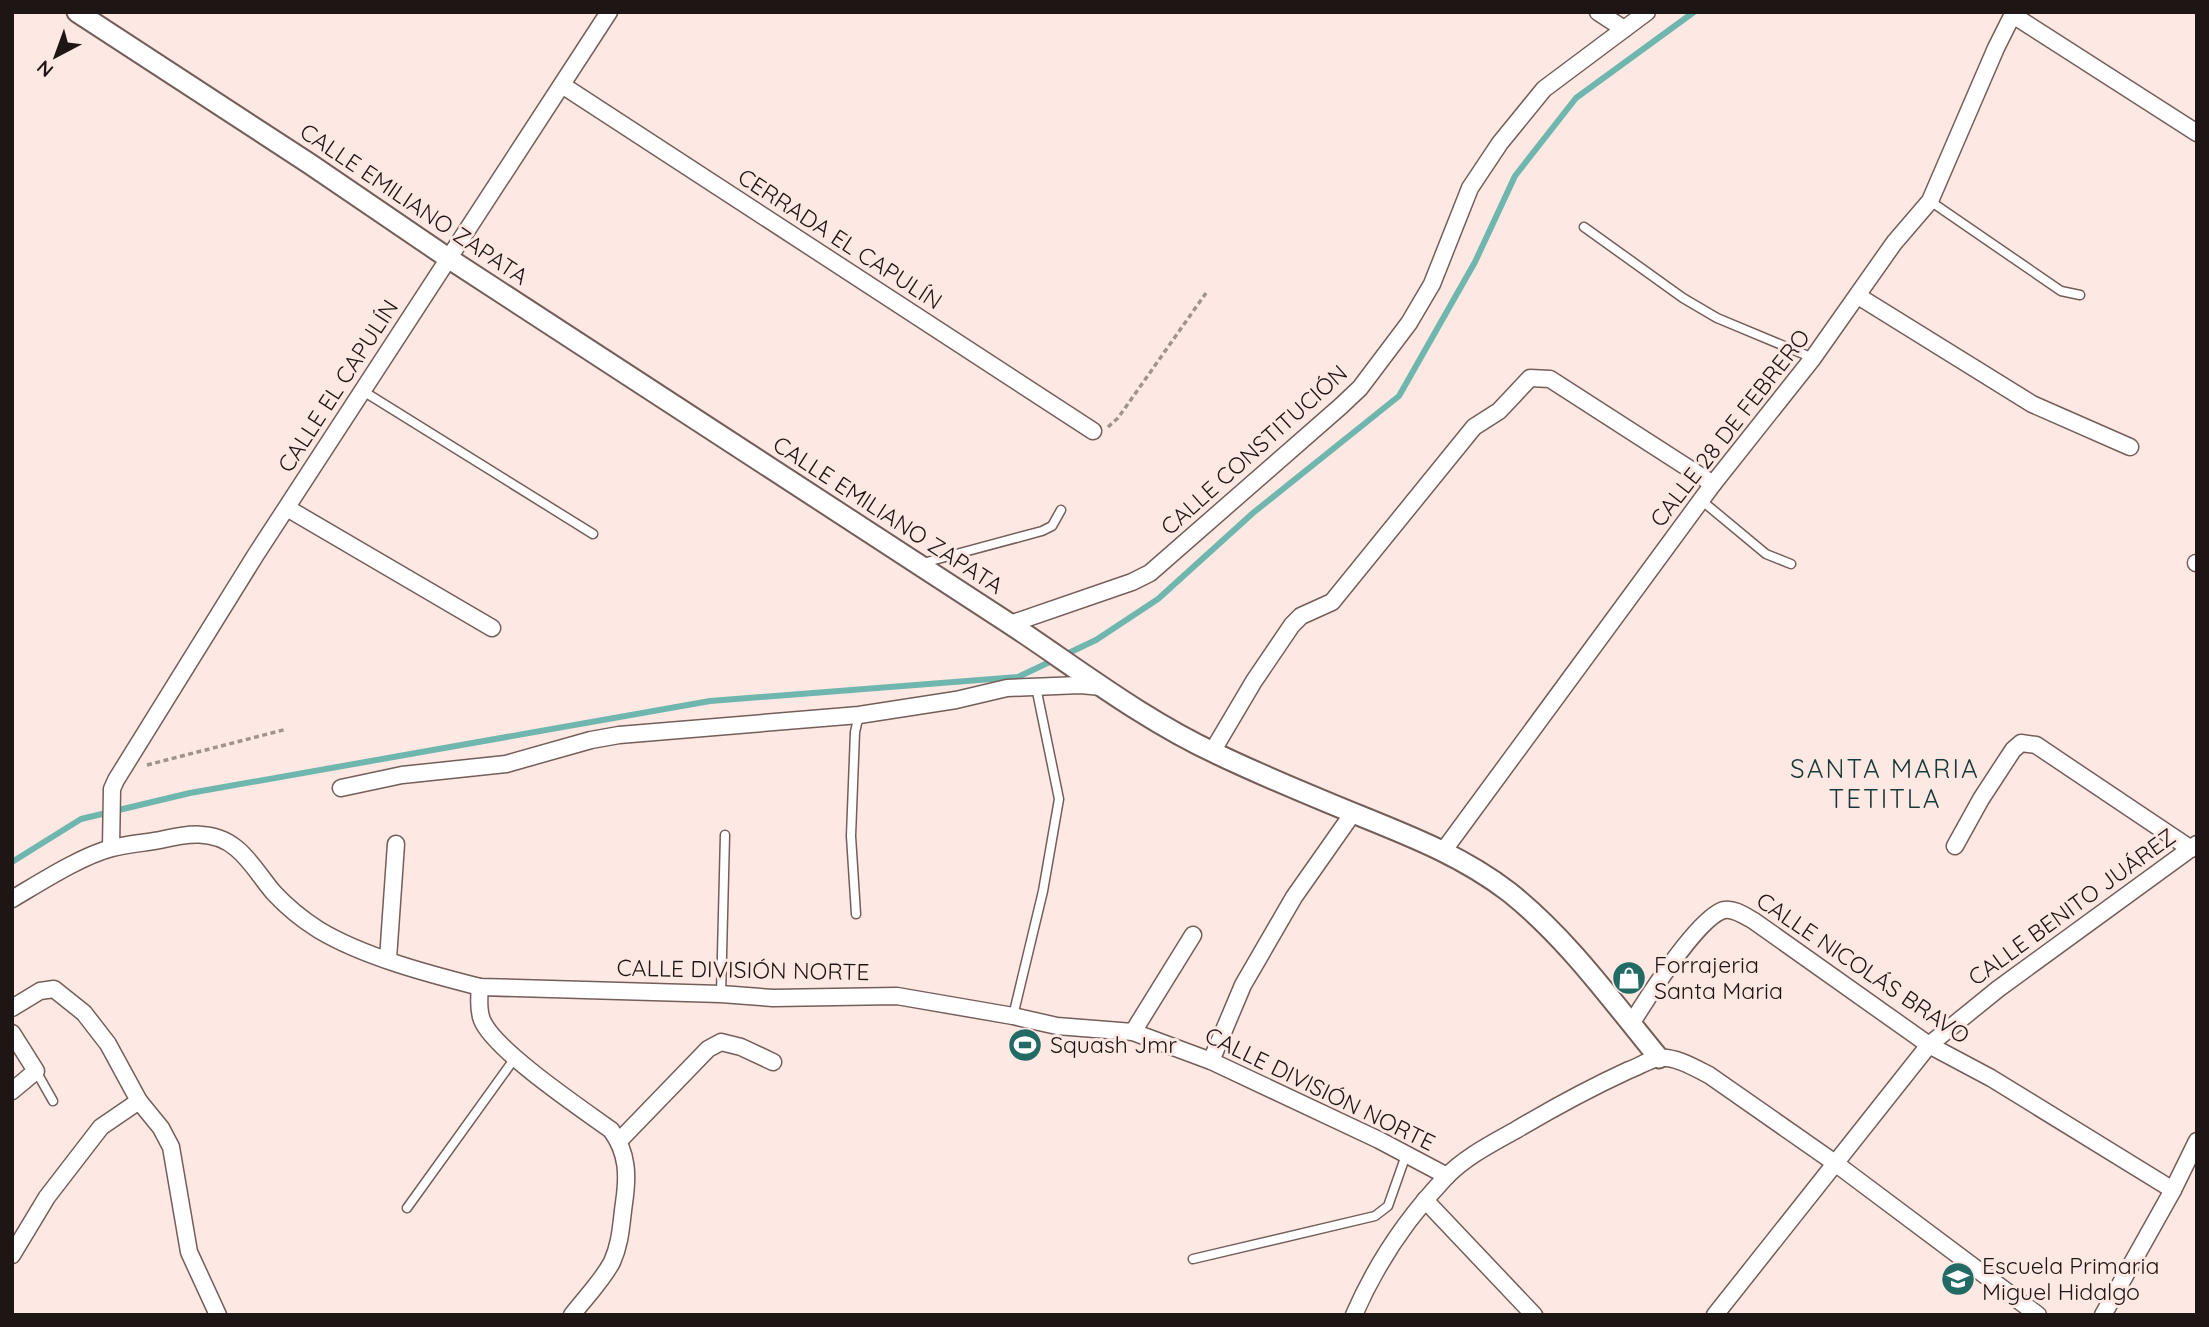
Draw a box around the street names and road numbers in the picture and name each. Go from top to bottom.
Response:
street label: CALLE EMILIANO ZAPATA [295,116,534,291]
street label: CERRADA EL CAPULÍN [733,162,948,315]
street label: CALLE EL CAPULÍN [271,294,404,478]
street label: CALLE 28 DE FEBRERO [1643,323,1816,533]
street label: CALLE CONSTITUCIÓN [1154,358,1353,541]
street label: CALLE EMILIANO ZAPATA [768,429,1009,600]
street label: CALLE BENITO JUÁREZ [1962,822,2181,992]
street label: CALLE NICOLÁS BRAVO [1751,885,1975,1050]
street label: CALLE DIVISIÓN NORTE [616,953,870,986]
street label: CALLE DIVISIÓN NORTE [1200,1020,1440,1157]

